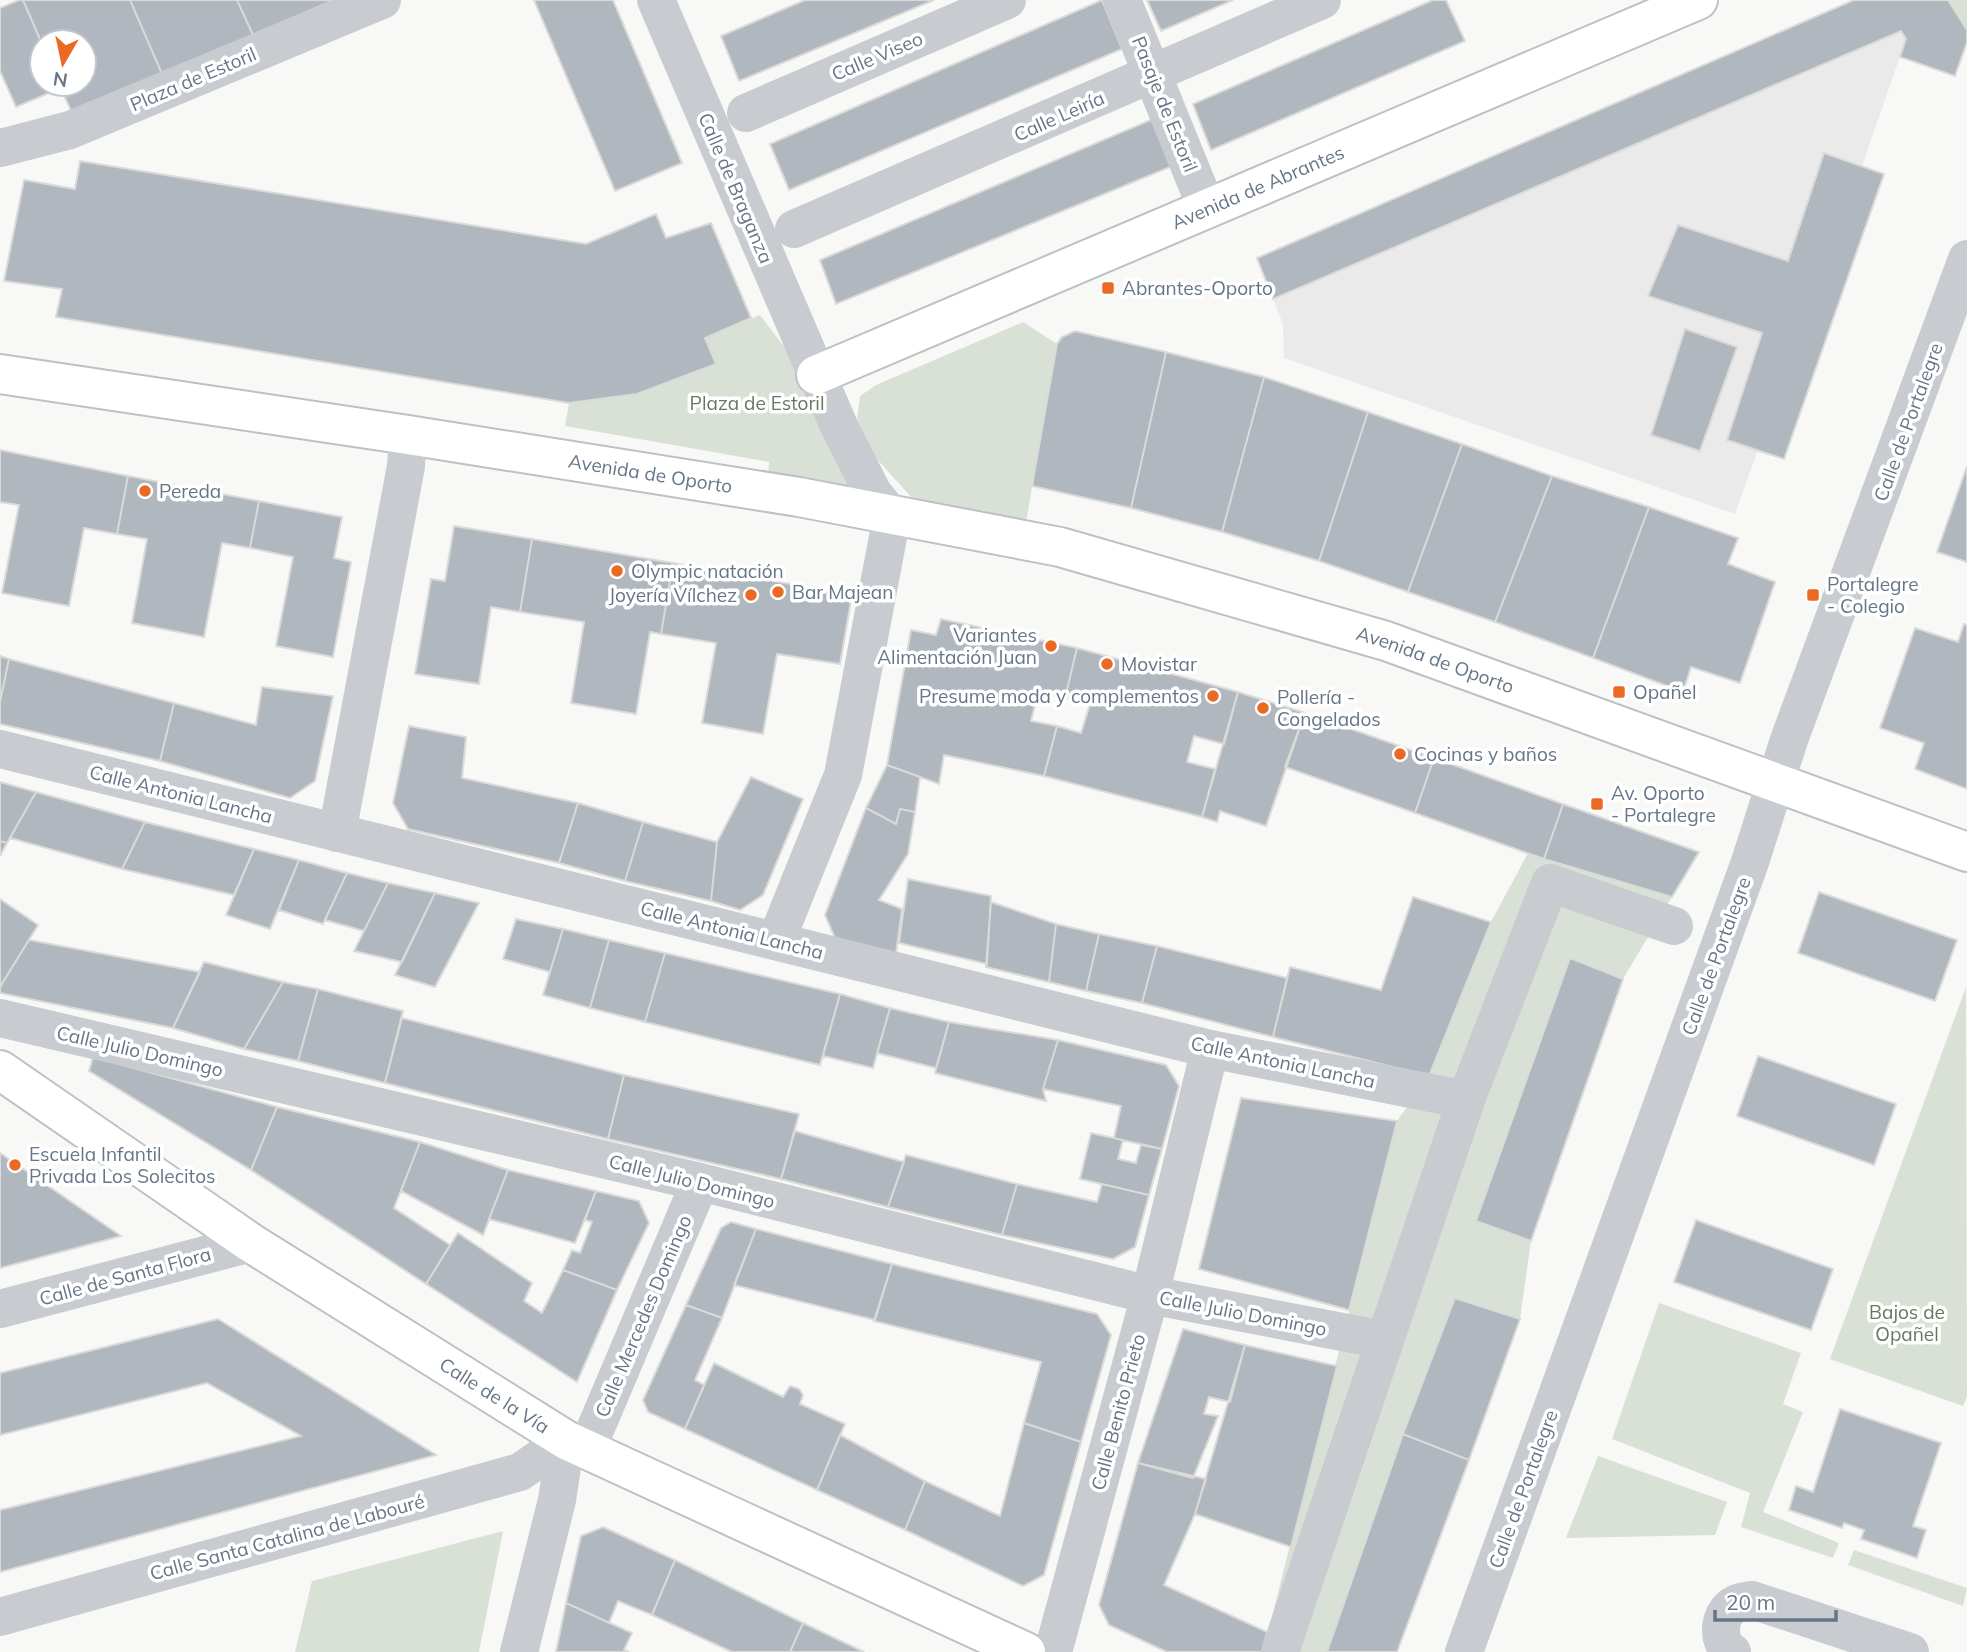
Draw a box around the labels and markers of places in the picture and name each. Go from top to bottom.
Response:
place label: Abrantes-Oporto [1122,276,1273,300]
marker: Abrantes-Oporto [1100,280,1116,296]
place label: Pereda [159,479,221,503]
marker: Pereda [137,483,153,499]
place label: Olympic natación [631,559,784,583]
marker: Olympic natación [609,563,625,579]
place label: Portalegre - Colegio [1827,572,1919,618]
place label: Bar Majean [792,580,893,604]
place label: Joyería Vílchez [609,583,737,607]
marker: Bar Majean [770,584,786,600]
marker: Joyería Vílchez [743,587,759,603]
marker: Portalegre - Colegio [1805,587,1821,603]
place label: Variantes Alimentación Juan [877,623,1037,669]
marker: Variantes Alimentación Juan [1043,638,1059,654]
place label: Movistar [1121,652,1197,676]
marker: Movistar [1099,656,1115,672]
place label: Opañel [1633,680,1696,704]
place label: Presume moda y complementos [919,684,1199,708]
marker: Opañel [1611,684,1627,700]
place label: Pollería - Congelados [1277,685,1381,731]
marker: Presume moda y complementos [1205,688,1221,704]
marker: Pollería - Congelados [1255,700,1271,716]
place label: Cocinas y baños [1414,742,1557,766]
marker: Cocinas y baños [1392,746,1408,762]
place label: Av. Oporto - Portalegre [1611,781,1716,827]
marker: Av. Oporto - Portalegre [1589,796,1605,812]
place label: Escuela Infantil Privada Los Solecitos [29,1142,215,1188]
marker: Escuela Infantil Privada Los Solecitos [7,1157,23,1173]

